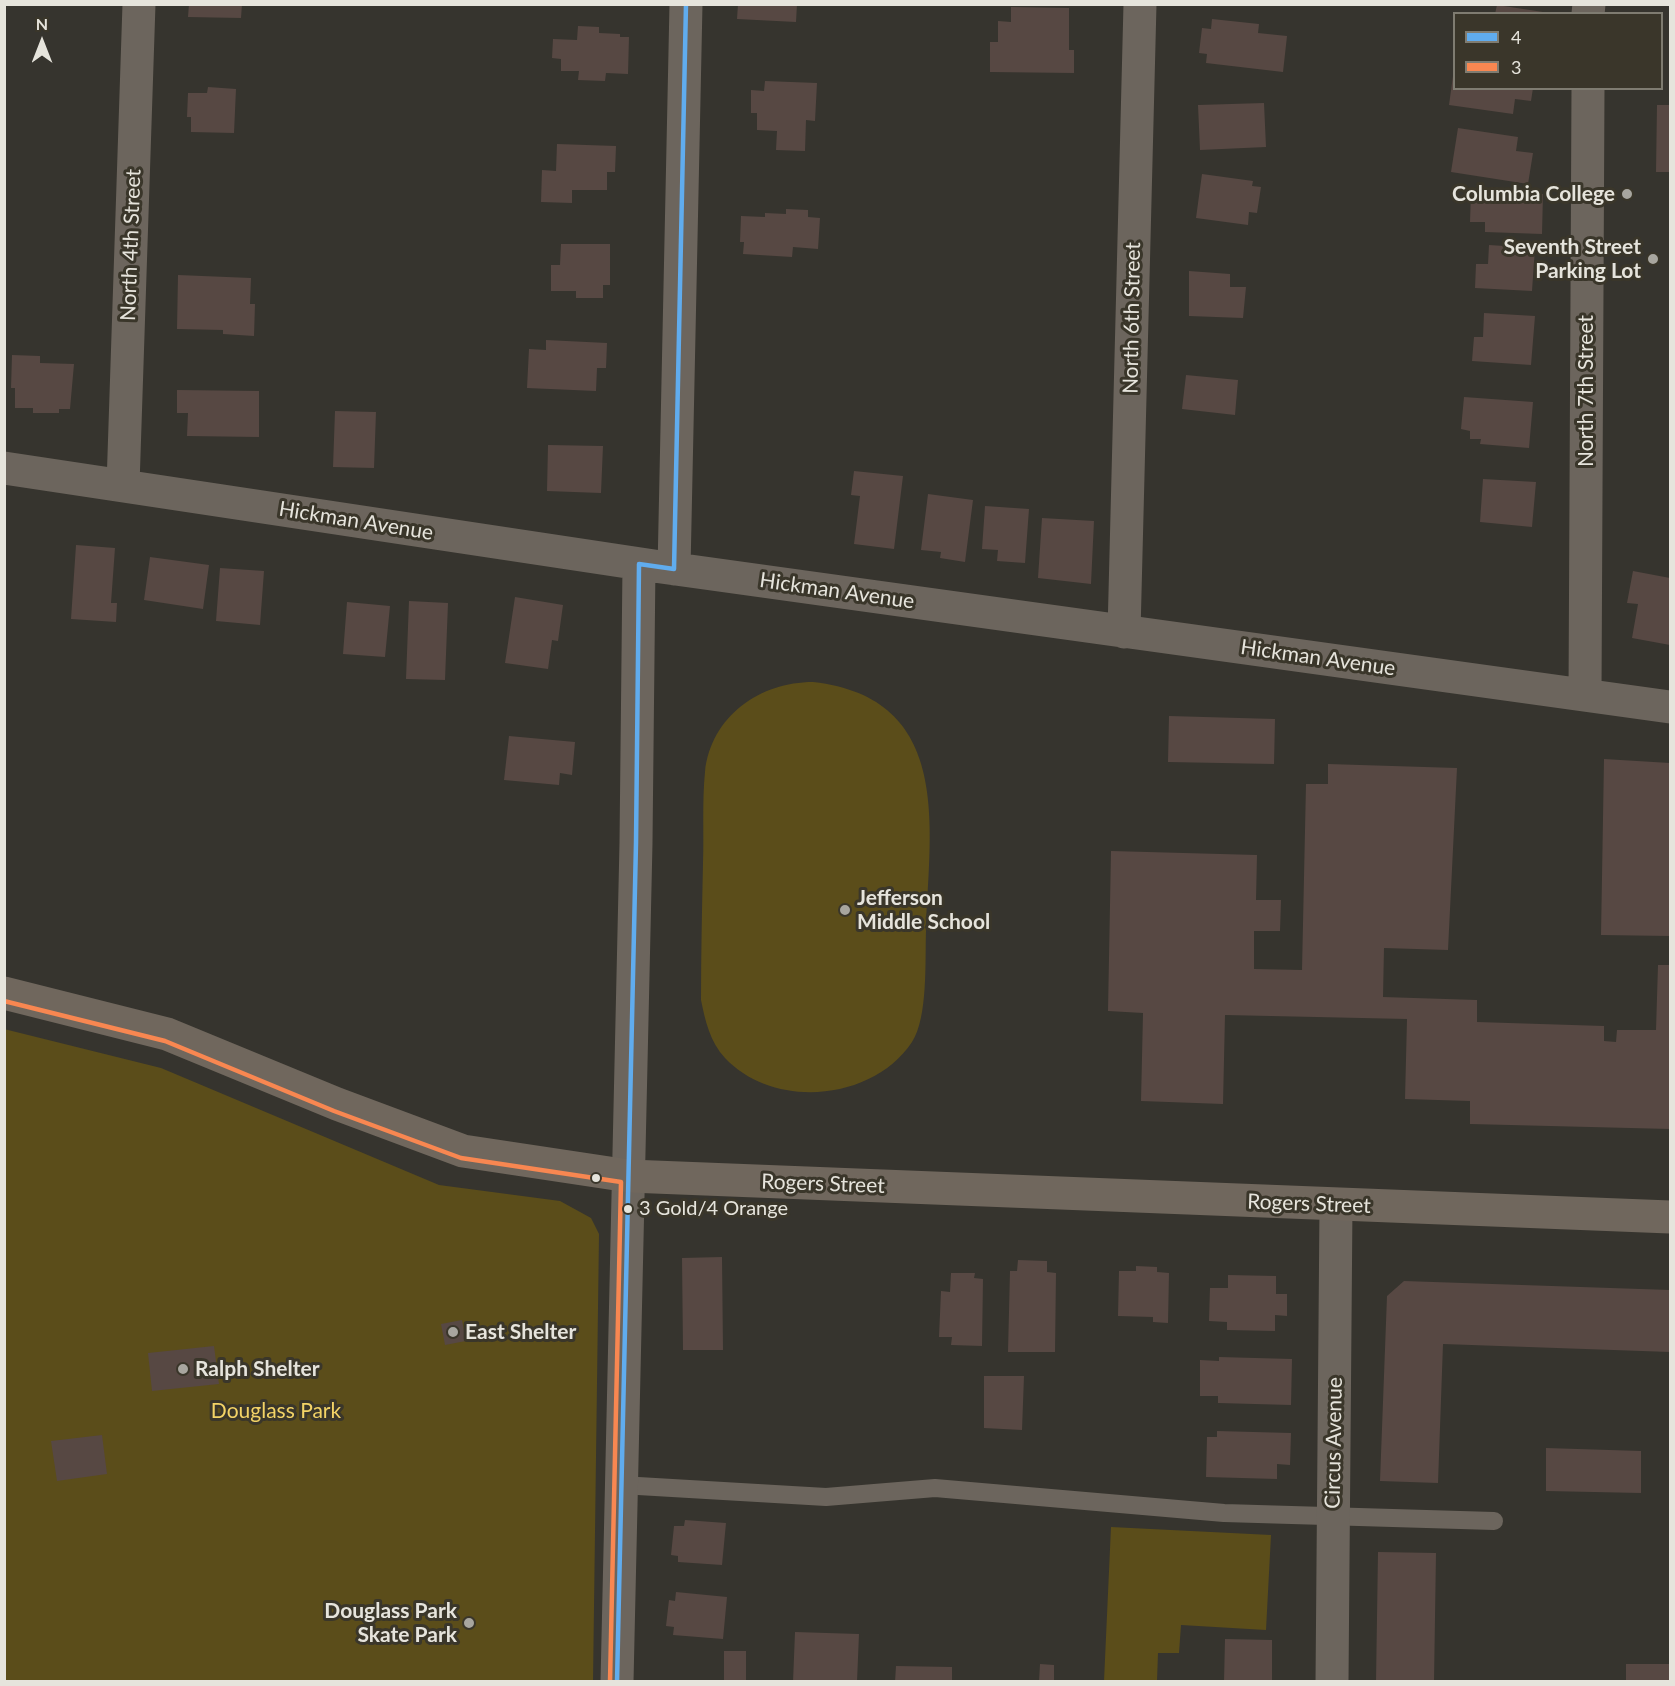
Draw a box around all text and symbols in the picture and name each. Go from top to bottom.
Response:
north arrow [12,12,72,72]
legend [1453,12,1663,90]
text: N [36,14,48,33]
text: 4 [1511,26,1521,48]
text: 3 [1511,56,1521,78]
street label: North 4th Street [116,169,146,321]
place label: Columbia College [1452,181,1615,207]
marker: Columbia College [1620,187,1634,201]
place label: Seventh Street Parking Lot [1504,234,1641,284]
street label: North 6th Street [1118,242,1146,394]
marker: Seventh Street Parking Lot [1646,252,1660,266]
street label: North 7th Street [1573,315,1599,467]
street label: Hickman Avenue [277,496,435,546]
street label: Hickman Avenue [758,568,916,614]
street label: Hickman Avenue [1239,635,1397,681]
place label: Jefferson Middle School [857,885,990,935]
marker: Jefferson Middle School [838,903,852,917]
street label: Rogers Street [761,1169,885,1199]
unlabelled marker [590,1172,602,1184]
street label: Rogers Street [1247,1189,1371,1219]
place label: 3 Gold/4 Orange [639,1197,788,1221]
marker: 3 Gold/4 Orange [622,1203,634,1215]
place label: East Shelter [465,1319,576,1345]
marker: East Shelter [446,1325,460,1339]
place label: Ralph Shelter [195,1356,320,1382]
marker: Ralph Shelter [176,1362,190,1376]
street label: Circus Avenue [1320,1377,1348,1509]
park label: Douglass Park [211,1398,341,1424]
place label: Douglass Park Skate Park [324,1598,457,1648]
marker: Douglass Park Skate Park [462,1616,476,1630]

